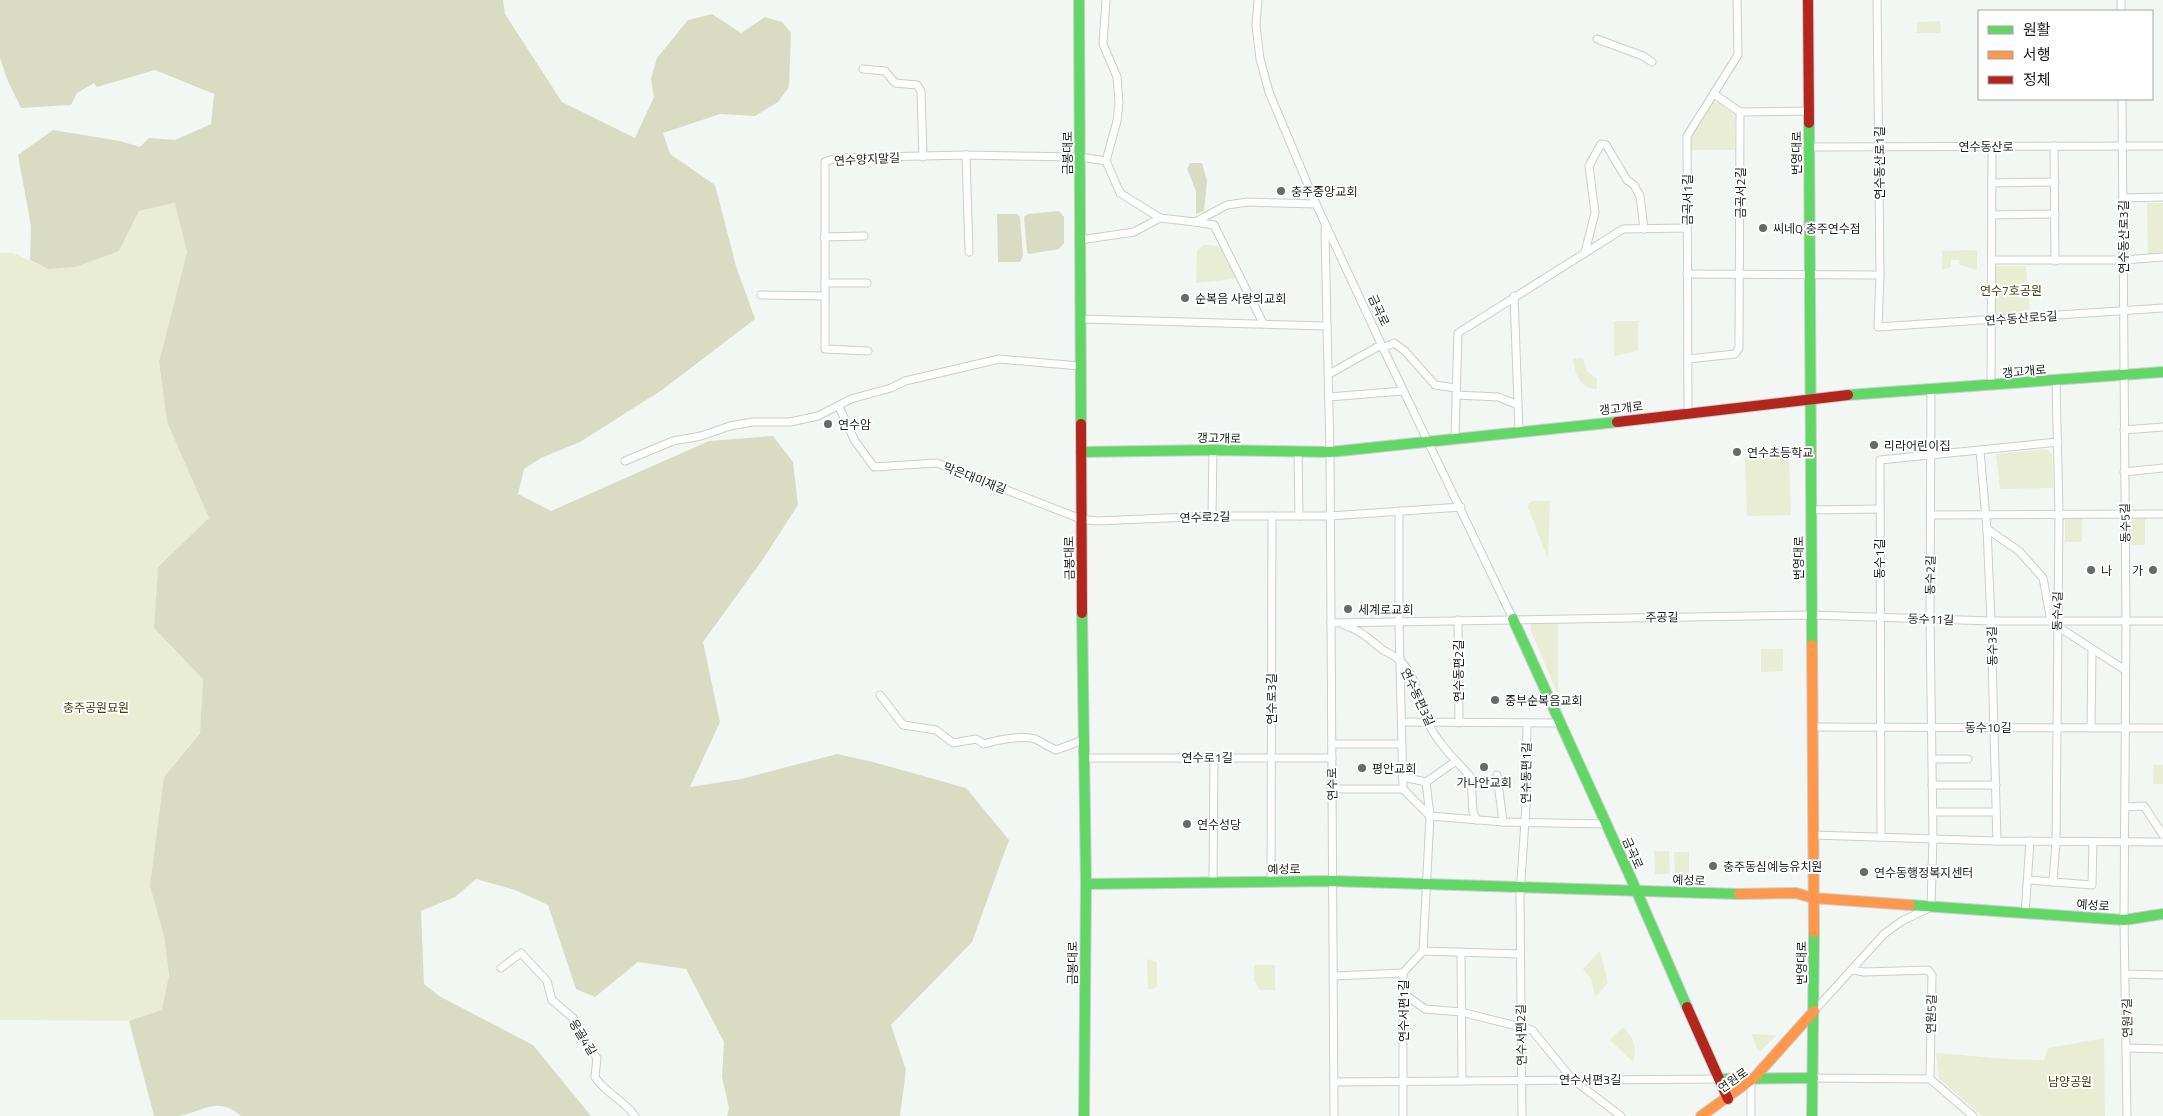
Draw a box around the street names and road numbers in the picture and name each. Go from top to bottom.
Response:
street label: 연수동산로1길 [1870,127,1889,199]
street label: 금봉대로 [1058,131,1077,175]
street label: 번영대로 [1787,131,1806,175]
street label: 연수동산로 [1958,137,2014,156]
street label: 연수양지말길 [833,148,901,170]
street label: 금곡서2길 [1731,168,1750,218]
street label: 금곡서1길 [1678,175,1697,225]
street label: 연수동산로3길 [2114,201,2133,273]
street label: 금곡로 [1363,291,1395,329]
street label: 연수동산로5길 [1984,306,2058,330]
street label: 갱고개로 [2001,360,2047,382]
street label: 갱고개로 [1598,396,1644,420]
street label: 갱고개로 [1197,428,1241,448]
street label: 막은대미재길 [941,457,1009,499]
street label: 동수5길 [2115,503,2135,543]
street label: 연수로2길 [1179,507,1231,527]
street label: 금봉대로 [1059,536,1079,580]
street label: 번영대로 [1789,536,1808,580]
street label: 동수1길 [1870,539,1889,579]
street label: 동수2길 [1920,555,1940,595]
street label: 동수4길 [2047,591,2067,631]
street label: 주공길 [1645,607,1679,627]
street label: 동수11길 [1907,609,1955,629]
street label: 동수3길 [1982,626,2002,666]
street label: 연수동편2길 [1449,640,1468,702]
street label: 연수동편3길 [1396,665,1440,729]
street label: 연수로3길 [1262,674,1281,724]
street label: 동수10길 [1965,718,2011,737]
street label: 연수동편1길 [1516,742,1536,804]
street label: 연수로1길 [1182,748,1232,767]
street label: 연수로 [1322,767,1342,801]
street label: 금곡로 [1618,834,1648,872]
street label: 예성로 [1267,859,1301,879]
street label: 예성로 [1672,870,1706,890]
street label: 예성로 [2076,894,2110,916]
street label: 금봉대로 [1063,941,1082,985]
street label: 번영대로 [1792,941,1811,985]
street label: 연수서편1길 [1394,980,1413,1042]
street label: 연원5길 [1921,994,1941,1034]
street label: 연원7길 [2117,998,2137,1038]
street label: 연수서편2길 [1511,1004,1531,1066]
street label: 응골4길 [564,1015,602,1059]
street label: 연원로 [1714,1063,1752,1097]
street label: 연수서편3길 [1559,1070,1621,1089]

